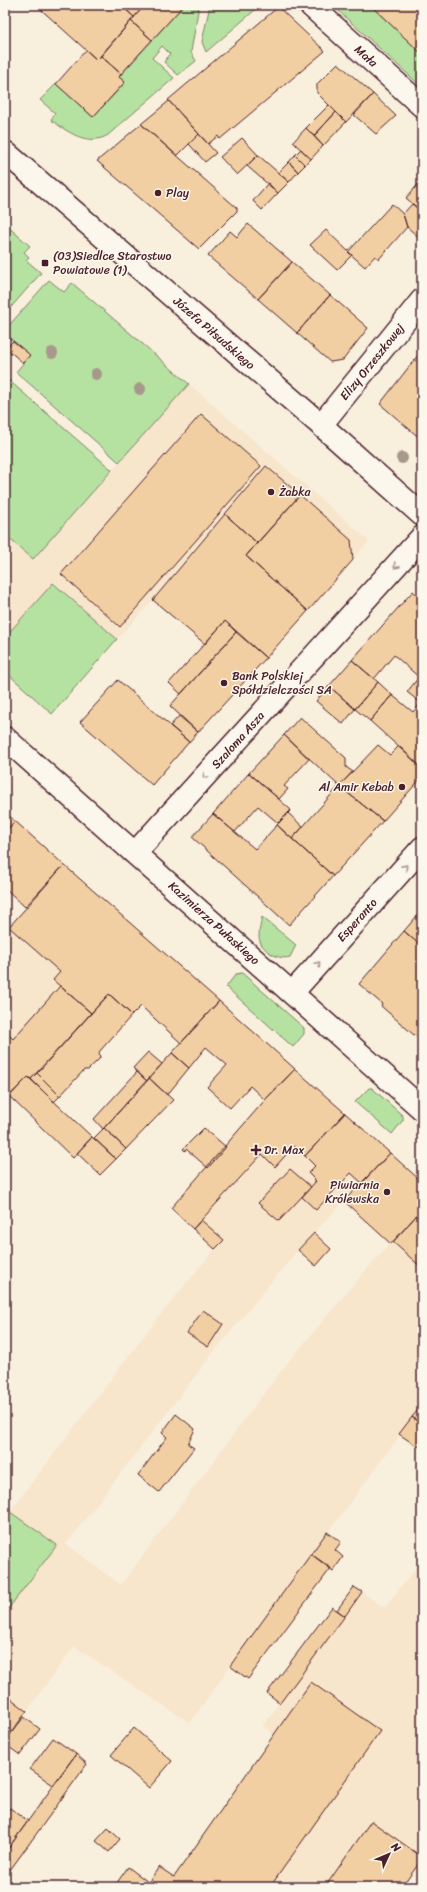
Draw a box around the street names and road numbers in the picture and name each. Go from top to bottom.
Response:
street label: Mała [349,39,384,73]
street label: Józefa Piłsudskiego [167,290,260,375]
street label: Elizy Orzeszkowej [334,318,410,405]
street label: Szaloma Asza [206,706,270,774]
street label: Kazimierza Pułaskiego [163,875,265,971]
street label: Esperanto [331,893,383,947]

